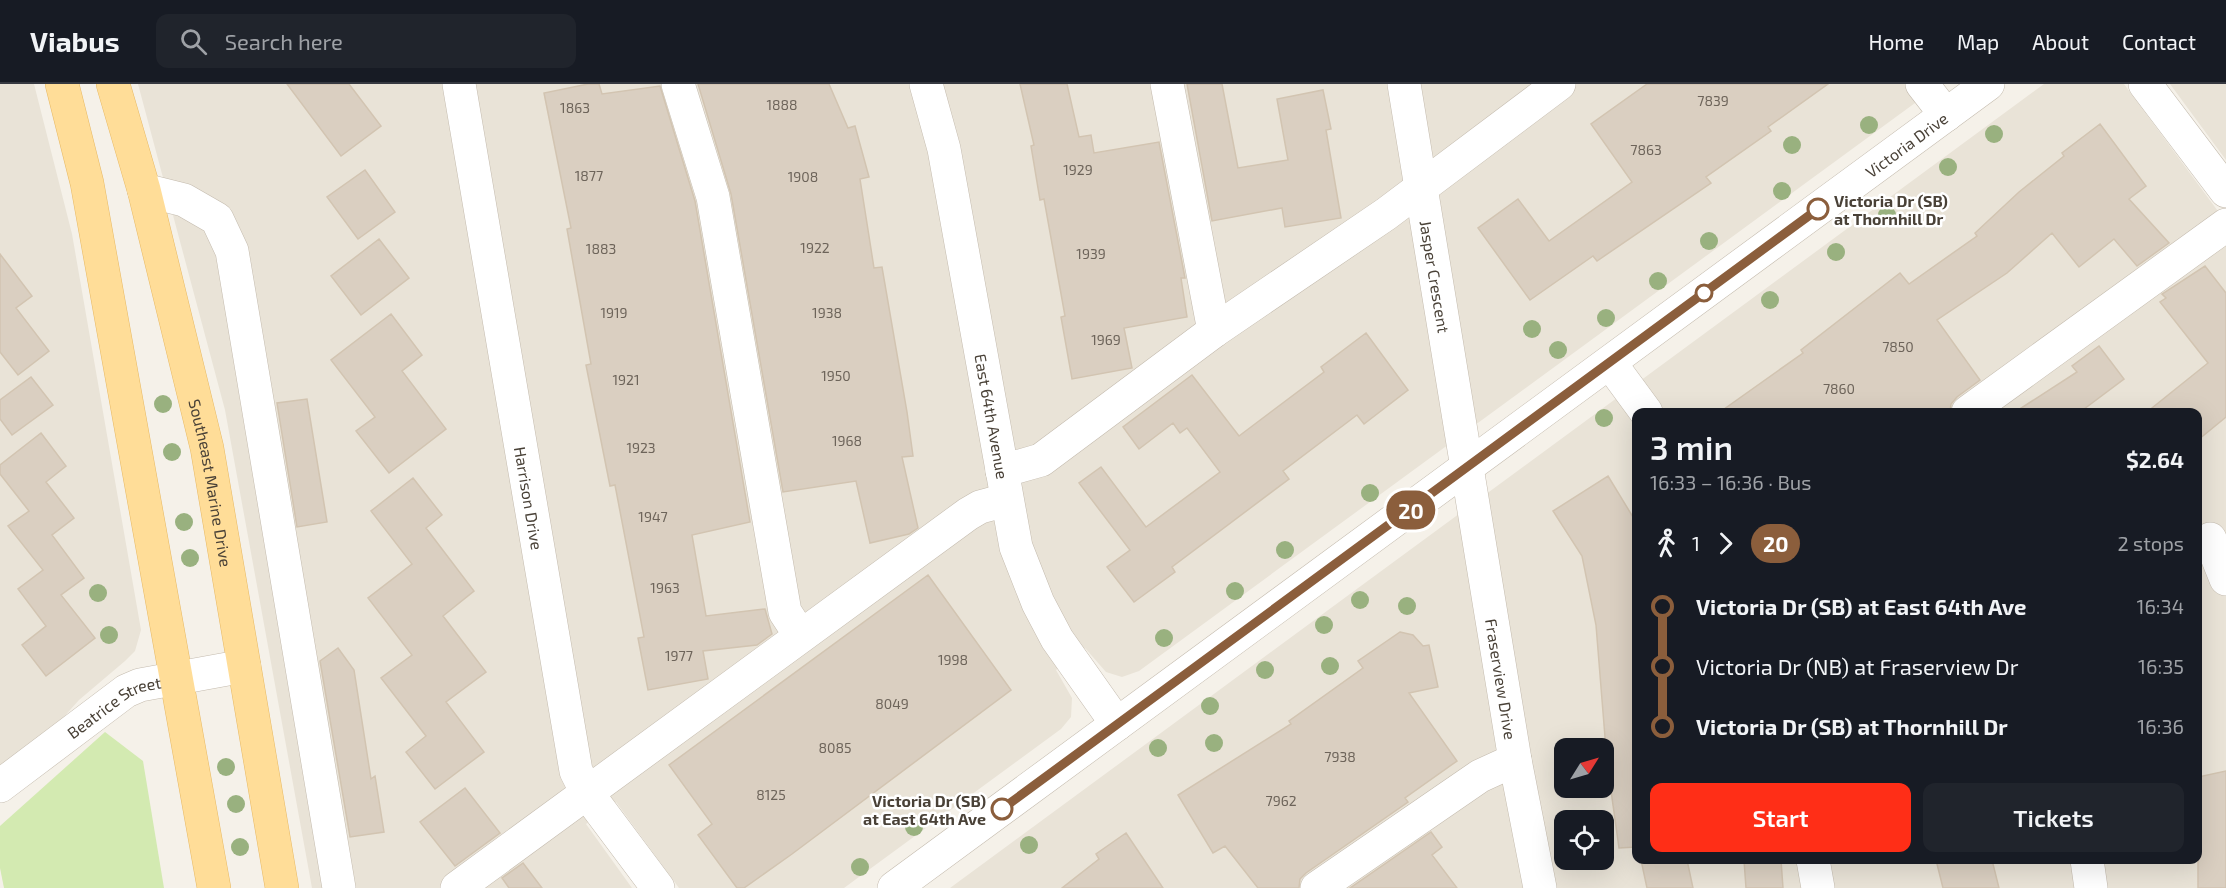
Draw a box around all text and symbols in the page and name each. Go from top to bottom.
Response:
search box [156,14,576,68]
text: Viabus [30,24,120,58]
icon: search [177,25,210,58]
text: Search here [225,28,343,54]
text: Home [1868,29,1924,54]
text: Map [1957,29,1999,54]
text: About [2032,29,2089,54]
text: Contact [2122,29,2196,54]
house number: 7839 [1697,92,1729,109]
house number: 1888 [766,96,798,113]
house number: 1863 [560,99,590,116]
street label: Victoria Drive [1861,108,1951,181]
house number: 7863 [1630,141,1662,158]
house number: 1929 [1063,161,1093,178]
house number: 1877 [575,167,603,184]
house number: 1908 [788,168,818,185]
place label: Victoria Dr (SB) at Thornhill Dr [1834,191,1948,228]
marker: Victoria Dr (SB) at Thornhill Dr [1807,198,1829,220]
street label: Jasper Crescent [1417,219,1454,334]
house number: 1922 [800,239,830,256]
house number: 1883 [586,240,616,257]
house number: 1939 [1076,245,1106,262]
unlabelled marker [1695,284,1713,302]
house number: 1919 [600,304,628,321]
house number: 1938 [812,304,842,321]
house number: 1969 [1091,331,1121,348]
house number: 7850 [1882,338,1914,355]
street label: East 64th Avenue [972,352,1013,480]
house number: 1950 [821,367,851,384]
house number: 1921 [612,371,640,388]
house number: 7860 [1823,380,1855,397]
street label: Southeast Marine Drive [186,397,237,568]
text: 3 min [1650,427,1733,467]
house number: 1968 [832,432,862,449]
house number: 1923 [626,439,656,456]
street label: Harrison Drive [511,445,548,551]
text: $2.64 [2126,446,2184,472]
text: 16:33 – 16:36 · Bus [1650,470,1811,494]
line badge: 20 [1384,490,1438,530]
text: 20 [1398,498,1424,523]
house number: 1947 [638,508,668,525]
icon: walk [1650,527,1683,560]
icon: forward [1709,527,1742,560]
text: 1 [1692,531,1700,555]
text: 20 [1763,531,1788,556]
text: 2 stops [2117,531,2184,555]
house number: 1963 [650,579,680,596]
text: Victoria Dr (SB) at East 64th Ave [1696,593,2026,619]
text: 16:34 [2136,594,2184,618]
street label: Fraserview Drive [1482,617,1521,741]
house number: 1977 [665,647,693,664]
house number: 1998 [938,651,968,668]
text: Victoria Dr (NB) at Fraserview Dr [1696,653,2019,679]
text: 16:35 [2138,654,2184,678]
street label: Beatrice Street [63,672,162,742]
house number: 8049 [875,695,909,712]
text: Victoria Dr (SB) at Thornhill Dr [1696,713,2008,739]
text: 16:36 [2137,714,2184,738]
north arrow [1554,738,1614,798]
map controls [1554,738,1614,870]
house number: 8085 [819,739,851,756]
house number: 7938 [1324,748,1356,765]
button: Start [1650,783,1911,852]
button: Tickets [1923,783,2184,852]
house number: 8125 [756,786,786,803]
place label: Victoria Dr (SB) at East 64th Ave [863,791,986,828]
house number: 7962 [1265,792,1297,809]
marker: Victoria Dr (SB) at East 64th Ave [991,798,1013,820]
button: locate [1554,810,1614,870]

